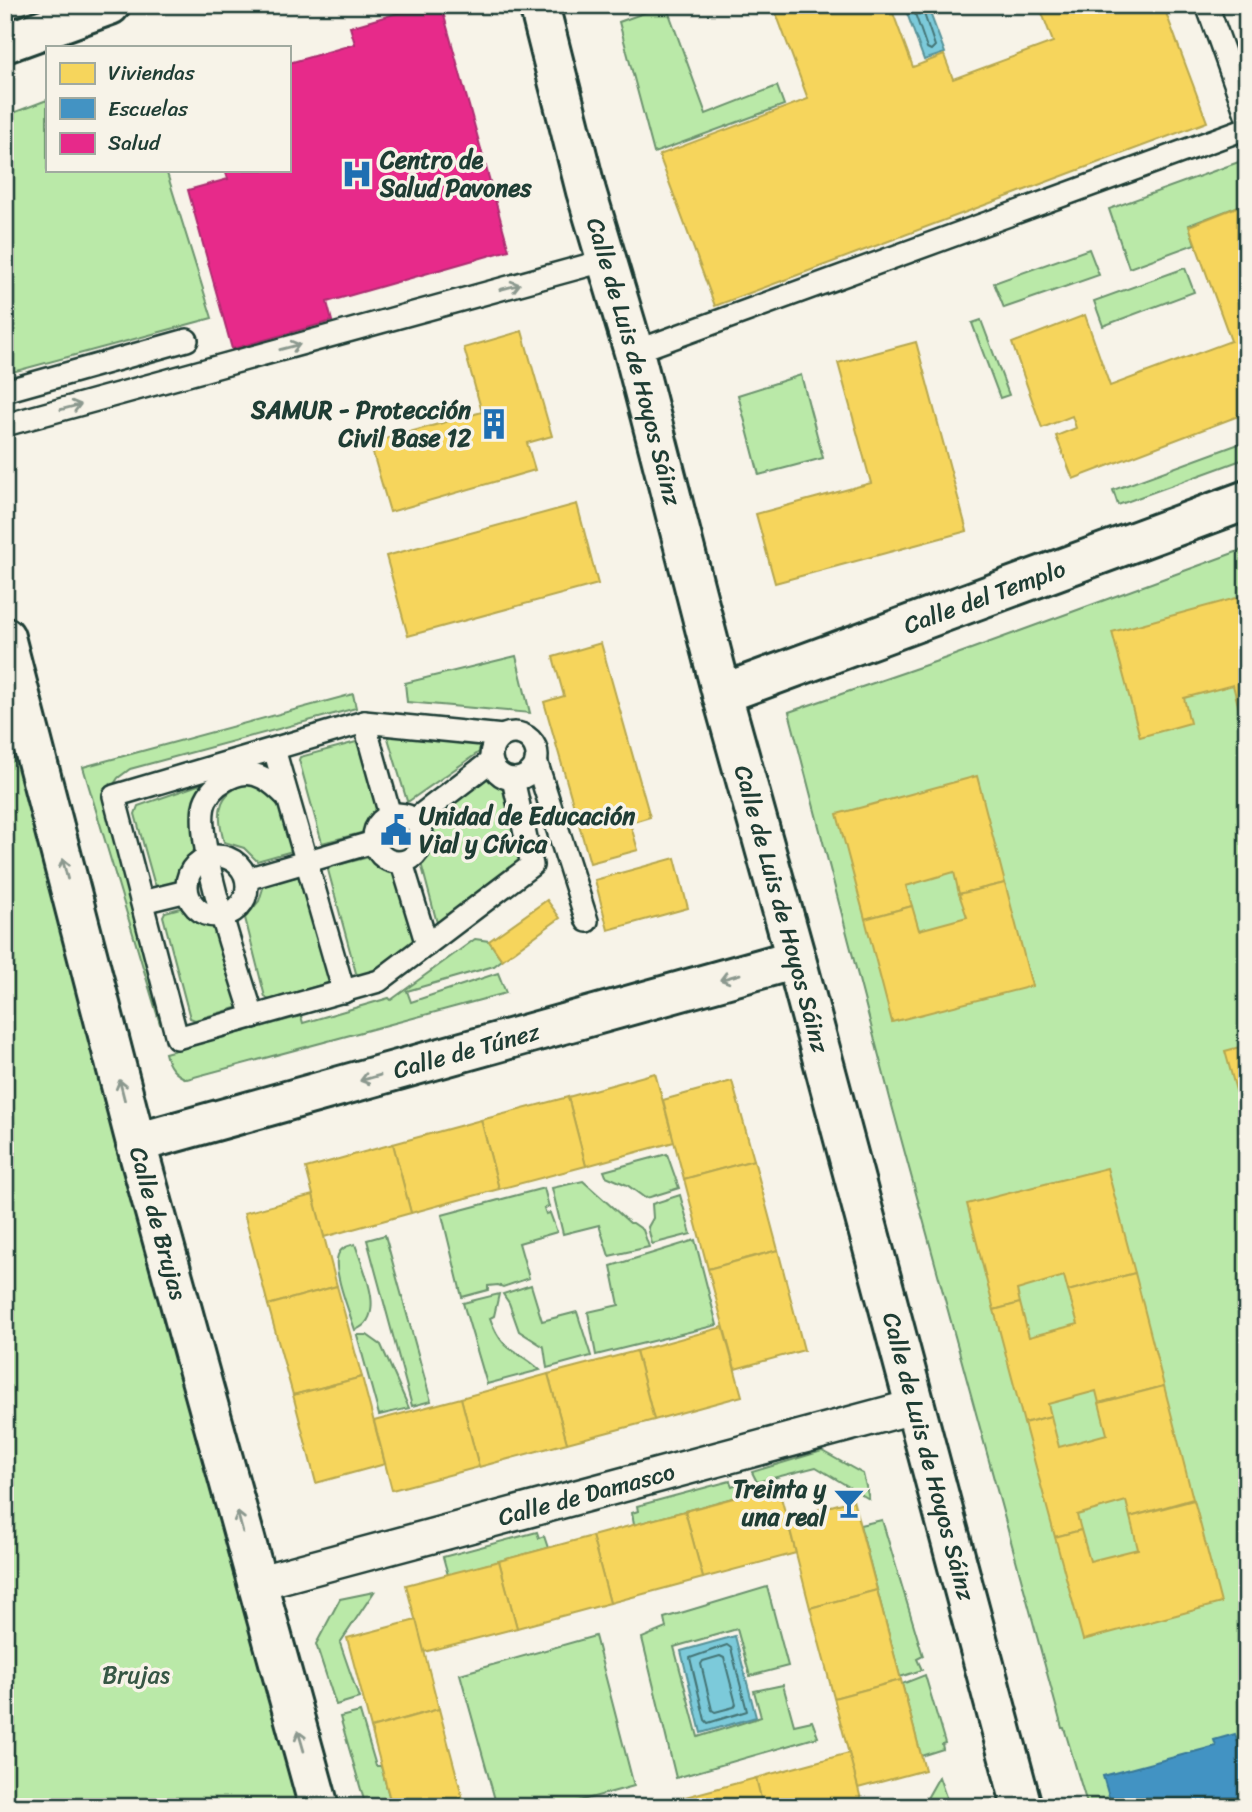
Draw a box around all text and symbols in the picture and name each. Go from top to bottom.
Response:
legend [46,46,290,172]
text: Viviendas [108,54,195,92]
text: Escuelas [108,90,188,128]
text: Salud [108,124,162,162]
place label: Centro de Salud Pavones [379,139,532,209]
hospital icon: Centro de Salud Pavones [340,157,374,191]
street label: Calle de Luis de Hoyos Sáinz [574,212,694,511]
one-way arrow [499,279,521,292]
one-way arrow [279,340,301,353]
place label: SAMUR - Protección Civil Base 12 [250,389,471,459]
one-way arrow [59,400,82,413]
building icon: SAMUR - Protección Civil Base 12 [477,407,511,441]
street label: Calle del Templo [897,548,1072,646]
street label: Calle de Luis de Hoyos Sáinz [722,760,841,1058]
place label: Unidad de Educación Vial y Cívica [419,795,635,865]
public building icon: Unidad de Educación Vial y Cívica [379,813,413,847]
one-way arrow [58,859,71,881]
one-way arrow [720,972,742,985]
street label: Calle de Túnez [388,1010,545,1091]
one-way arrow [359,1072,381,1085]
one-way arrow [115,1079,128,1102]
street label: Calle de Brujas [117,1142,199,1305]
street label: Calle de Luis de Hoyos Sáinz [870,1308,987,1606]
street label: Calle de Damasco [493,1451,680,1538]
place label: Treinta y una real [733,1468,827,1538]
bar icon: Treinta y una real [832,1486,866,1520]
one-way arrow [233,1511,246,1534]
park label: Brujas [102,1654,170,1696]
one-way arrow [294,1730,307,1753]

